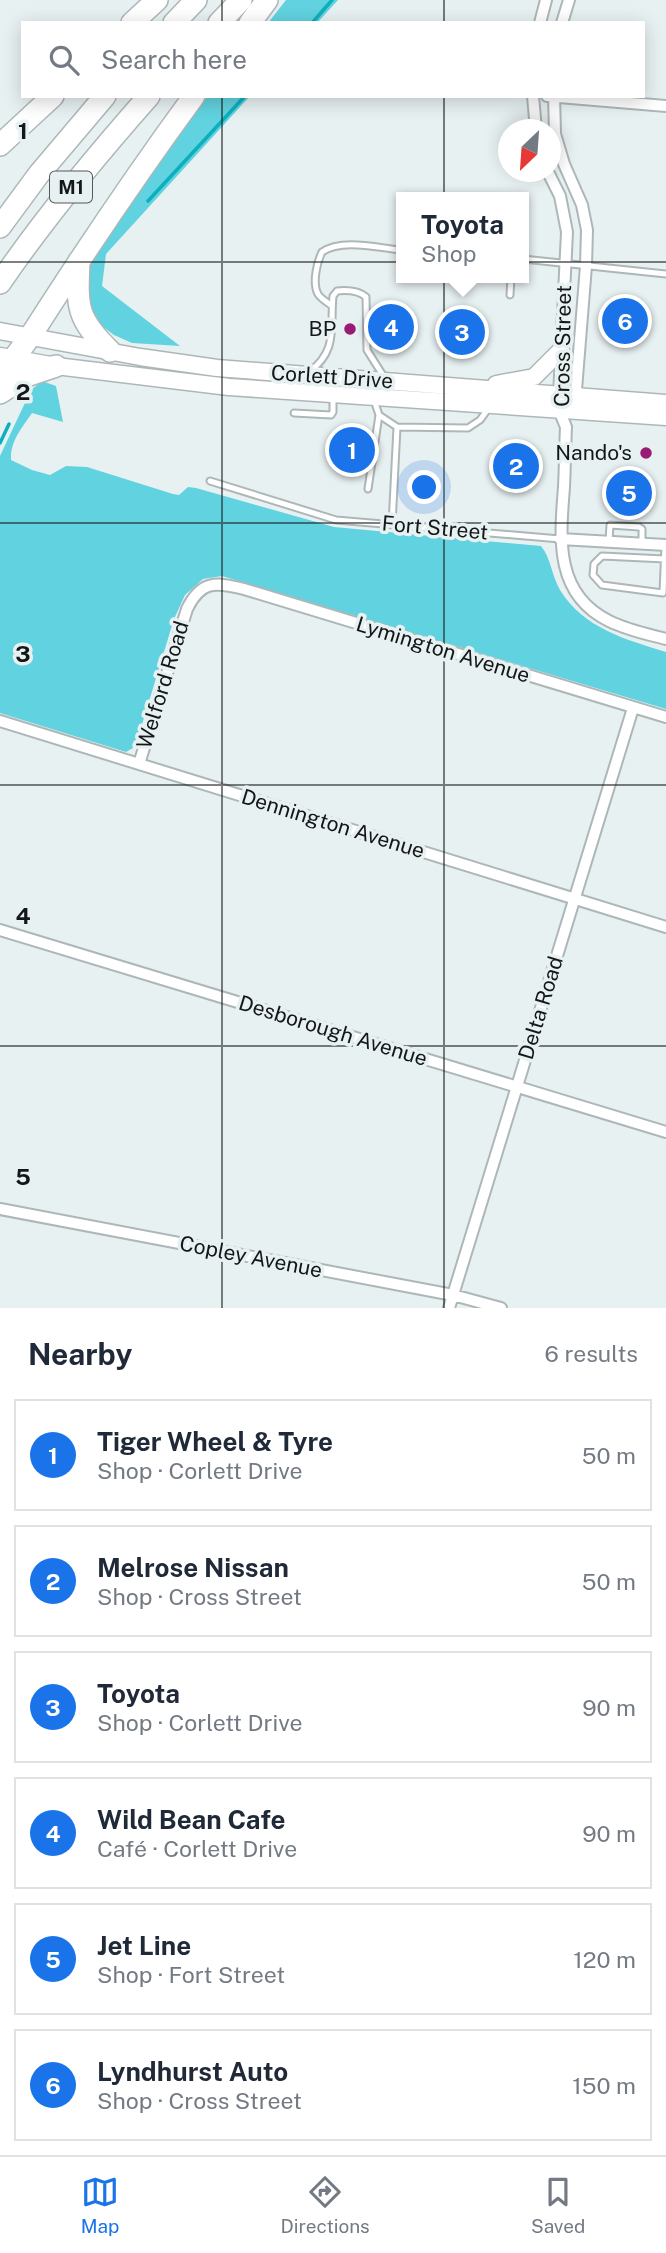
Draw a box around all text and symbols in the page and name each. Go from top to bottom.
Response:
search box [21,21,645,98]
icon: search [45,41,83,79]
text: Search here [101,44,247,75]
text: 1 [18,117,28,144]
north arrow [498,119,561,182]
road number: M1 [50,172,92,202]
popup [396,192,529,283]
text: Toyota [421,209,504,240]
text: Shop [421,240,476,267]
street label: Cross Street [549,285,576,407]
pin: 6 [602,295,648,347]
pin: 4 [368,301,414,353]
pin: 3 [439,306,485,358]
place label: BP [308,316,336,341]
marker: BP [342,321,358,337]
street label: Corlett Drive [270,360,394,393]
text: 2 [16,378,30,405]
pin: 1 [329,424,375,476]
pin: 2 [493,440,539,492]
place label: Nando's [555,440,632,465]
marker: Nando's [638,445,654,461]
pin: 5 [606,467,652,519]
your location [407,470,441,504]
street label: Fort Street [381,510,489,545]
street label: Lymington Avenue [353,611,533,688]
street label: Welford Road [131,618,194,752]
text: 3 [15,640,31,667]
street label: Dennington Avenue [238,784,428,863]
text: 4 [15,902,31,929]
street label: Delta Road [513,953,568,1062]
street label: Desborough Avenue [236,990,430,1071]
text: 5 [15,1163,31,1190]
street label: Copley Avenue [178,1230,325,1283]
text: Nearby [28,1336,132,1372]
text: 6 results [545,1340,638,1367]
text: Tiger Wheel & Tyre [97,1426,333,1457]
text: 1 [48,1442,58,1469]
text: 50 m [582,1442,636,1469]
text: Shop · Corlett Drive [97,1457,303,1484]
text: Melrose Nissan [97,1552,289,1583]
text: 2 [46,1568,60,1595]
text: 50 m [582,1568,636,1595]
text: Shop · Cross Street [97,1583,302,1610]
text: Toyota [97,1678,180,1709]
text: 3 [45,1694,61,1721]
text: 90 m [582,1694,636,1721]
text: Shop · Corlett Drive [97,1709,303,1736]
text: Wild Bean Cafe [97,1804,286,1835]
text: 4 [45,1820,61,1847]
text: 90 m [582,1820,636,1847]
text: Café · Corlett Drive [97,1835,297,1862]
text: Jet Line [97,1930,191,1961]
text: 5 [45,1946,61,1973]
text: 120 m [573,1946,636,1973]
text: Shop · Fort Street [97,1961,285,1988]
text: Lyndhurst Auto [97,2056,288,2087]
text: 6 [45,2072,61,2099]
text: 150 m [572,2072,636,2099]
text: Shop · Cross Street [97,2087,302,2114]
tab: Map [81,2173,119,2237]
tab: Directions [280,2173,370,2237]
tab: Saved [531,2173,585,2237]

